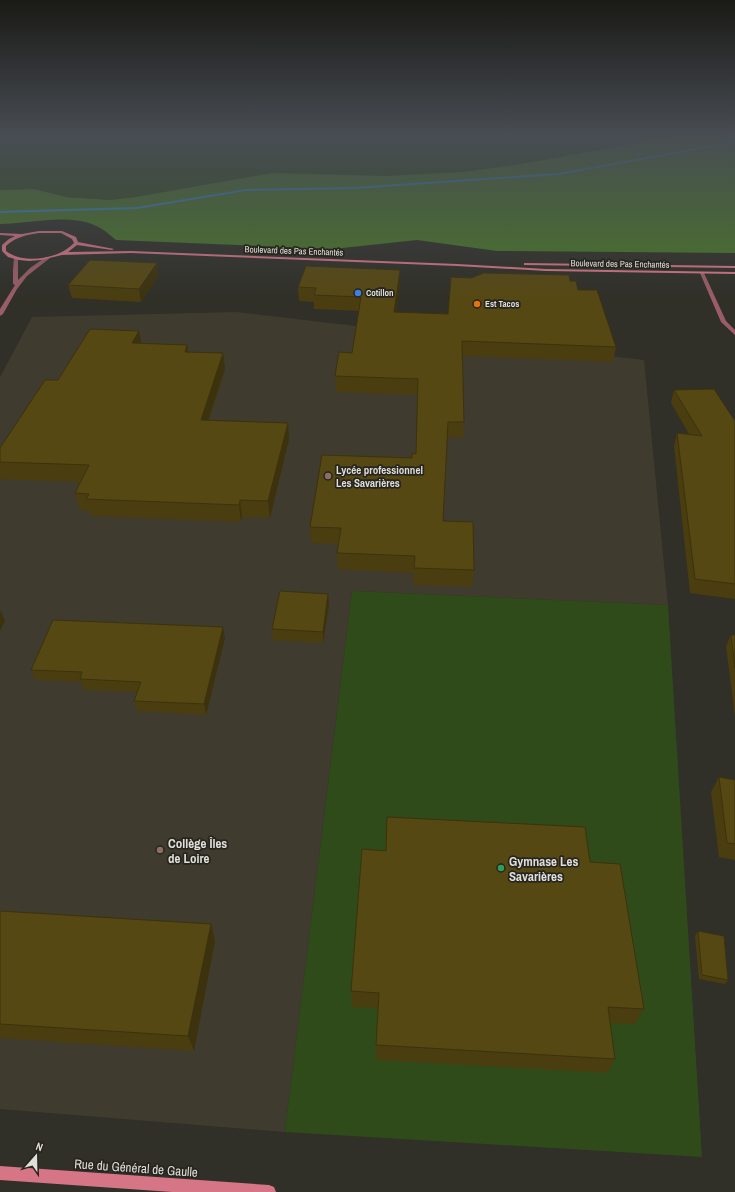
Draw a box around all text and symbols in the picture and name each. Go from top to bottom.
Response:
street label: Boulevard des Pas Enchantés [244,243,344,259]
street label: Boulevard des Pas Enchantés [570,257,670,271]
place label: Cotillon [366,287,394,299]
marker: Cotillon [353,288,363,298]
place label: Est Tacos [485,298,519,310]
marker: Est Tacos [472,299,482,309]
place label: Lycée professionnel Les Savarières [336,463,423,490]
marker: Lycée professionnel Les Savarières [323,471,333,481]
place label: Collège Îles de Loire [168,835,227,867]
marker: Collège Îles de Loire [155,845,165,855]
place label: Gymnase Les Savarières [509,853,578,885]
marker: Gymnase Les Savarières [496,863,506,873]
north arrow [16,1136,56,1176]
text: N [34,1139,45,1154]
street label: Rue du Général de Gaulle [74,1155,198,1181]

